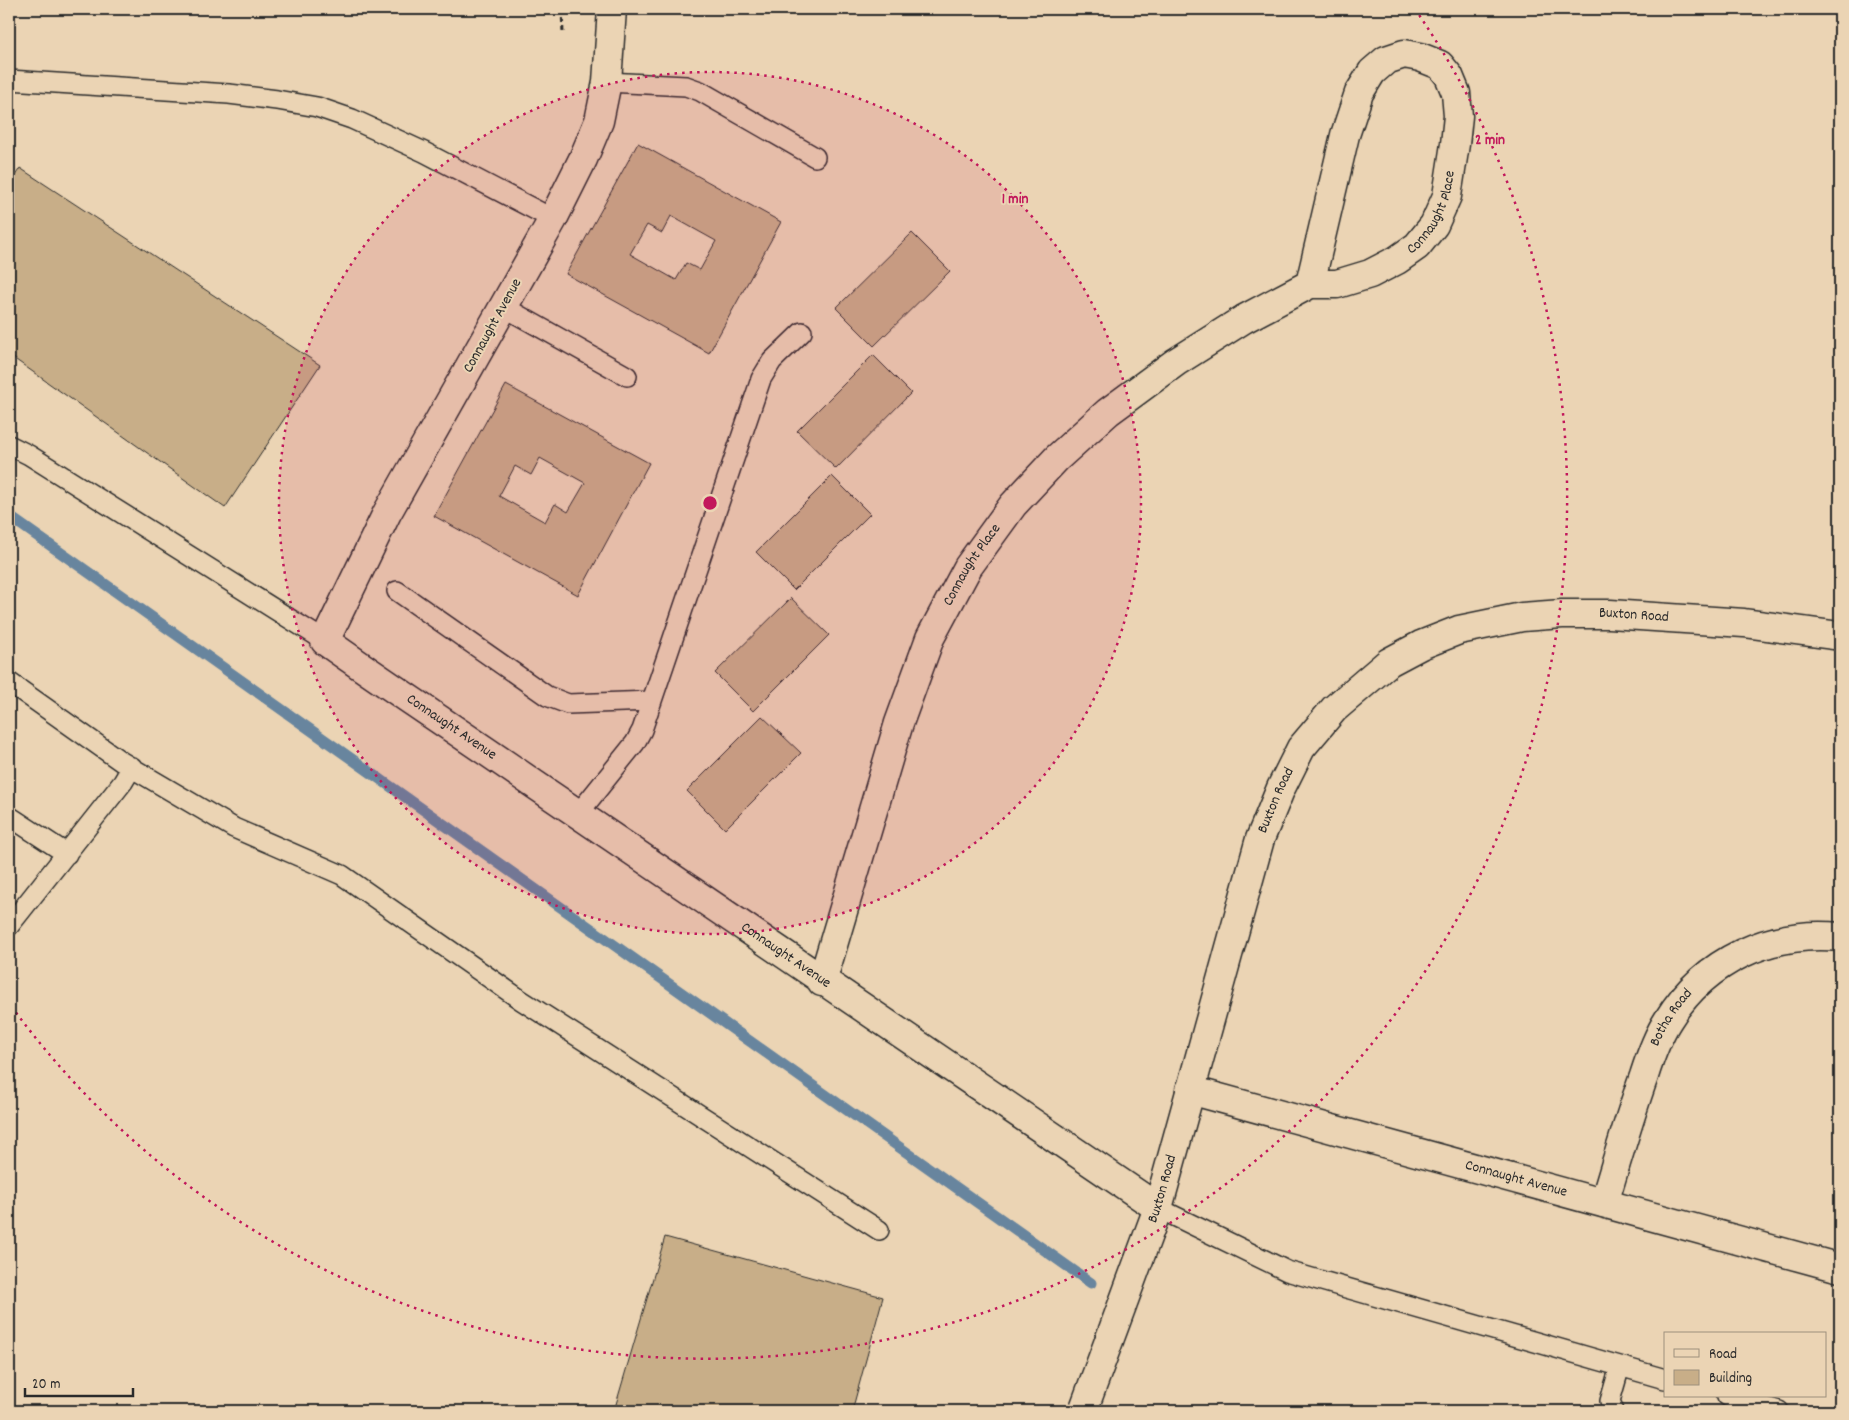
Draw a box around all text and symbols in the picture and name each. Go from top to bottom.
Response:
text: 2 min [1475,130,1505,152]
street label: Connaught Place [1403,169,1462,261]
text: 1 min [1002,189,1028,211]
street label: Connaught Avenue [458,274,528,377]
centre of rings [701,494,719,512]
street label: Connaught Place [938,519,1007,610]
street label: Buxton Road [1599,603,1669,629]
street label: Connaught Avenue [401,689,501,766]
street label: Buxton Road [1252,764,1300,837]
street label: Connaught Avenue [736,917,835,995]
street label: Botha Road [1645,984,1698,1050]
street label: Buxton Road [1142,1153,1183,1226]
street label: Connaught Avenue [1462,1155,1570,1204]
legend [1664,1332,1826,1398]
text: Road [1709,1344,1737,1366]
scale bar [25,1365,132,1397]
text: Building [1709,1368,1752,1390]
text: 20 m [32,1374,60,1396]

